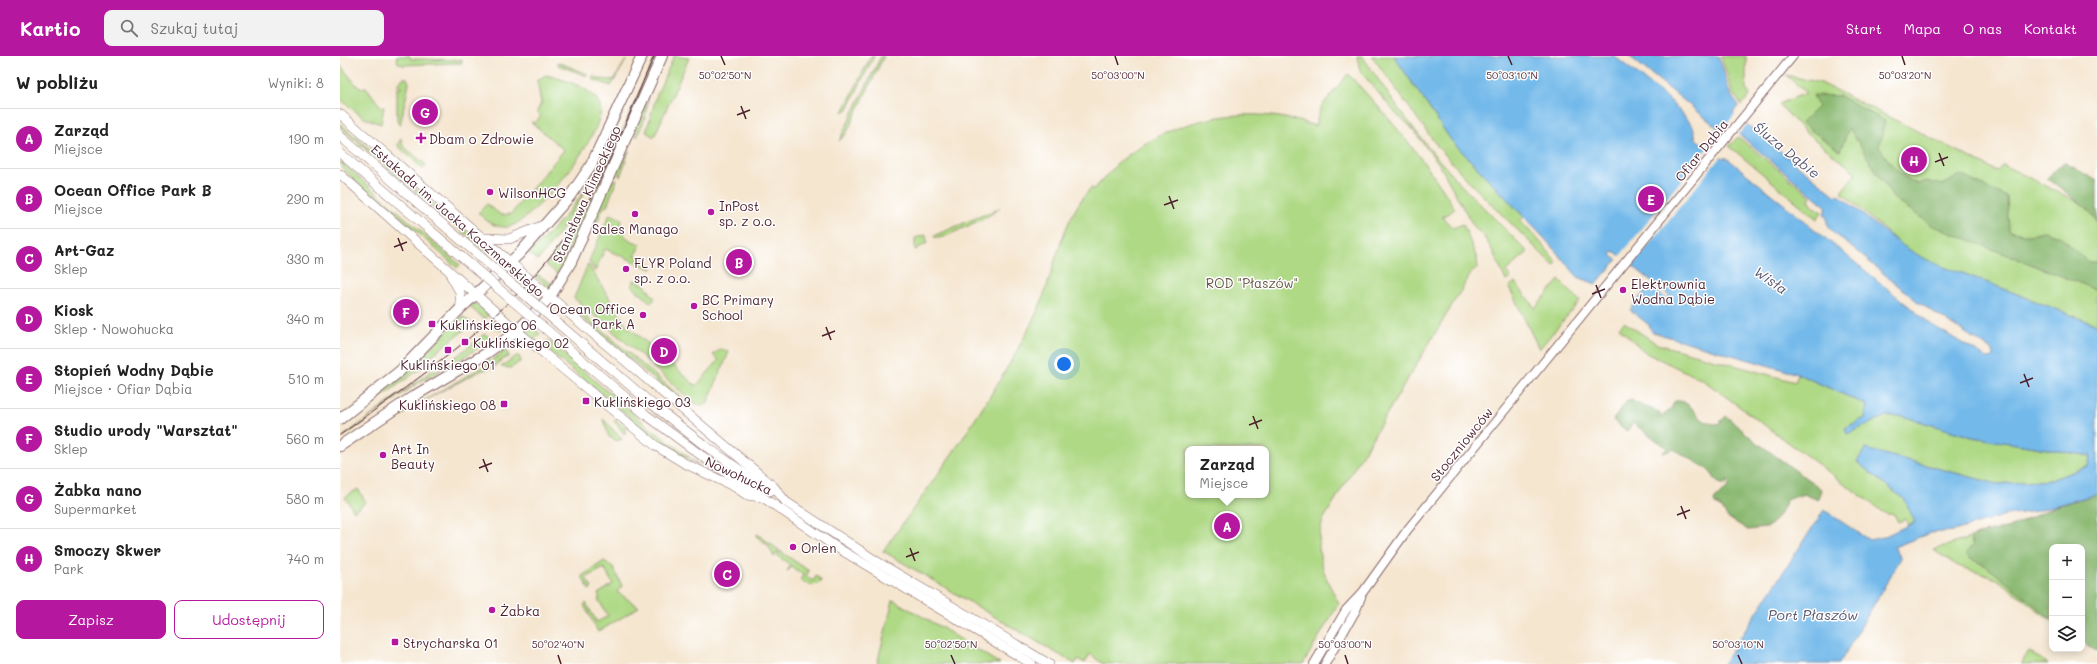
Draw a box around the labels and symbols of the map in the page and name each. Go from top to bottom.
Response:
text: 50°02'50"N [699,68,751,82]
text: 50°03'00"N [1091,68,1145,82]
text: 50°03'10"N [1486,68,1538,82]
text: 50°03'20"N [1879,68,1931,82]
pin: G [412,97,438,127]
street label: Ofiar Dąbia [1671,115,1731,185]
water label: Śluza Dąbie [1750,117,1824,183]
street label: Stanisława Klimeckiego [548,122,624,265]
place label: Dbam o Zdrowie [429,130,534,147]
marker: Dbam o Zdrowie [416,133,426,143]
street label: Estakada im. Jacka Kaczmarskiego [368,140,548,300]
pin: H [1901,145,1927,175]
place label: WilsonHCG [498,184,566,201]
pin: E [1638,184,1664,214]
marker: WilsonHCG [485,187,495,197]
place label: InPost sp. z o.o. [719,197,776,229]
marker: InPost sp. z o.o. [706,207,716,217]
marker: Sales Manago [630,209,640,219]
place label: Sales Manago [592,220,678,237]
pin: B [726,247,752,277]
place label: FLYR Poland sp. z o.o. [634,254,712,286]
water label: Wisła [1751,262,1791,298]
marker: FLYR Poland sp. z o.o. [621,264,631,274]
park label: ROD "Płaszów" [1206,274,1298,291]
place label: Elektrownia Wodna Dąbie [1631,275,1715,307]
marker: Elektrownia Wodna Dąbie [1618,285,1628,295]
place label: BC Primary School [702,291,774,323]
pin: F [393,297,419,327]
place label: Ocean Office Park A [549,300,635,332]
marker: BC Primary School [689,301,699,311]
marker: Ocean Office Park A [638,310,648,320]
place label: Kuklińskiego 06 [440,316,537,333]
marker: Kuklińskiego 06 [427,319,437,329]
place label: Kuklińskiego 02 [473,334,569,351]
pin: D [651,336,677,366]
marker: Kuklińskiego 02 [460,337,470,347]
marker: Kuklińskiego 01 [443,345,453,355]
your location [1054,354,1074,374]
place label: Kuklińskiego 01 [401,356,495,373]
place label: Kuklińskiego 03 [594,393,691,410]
place label: Kuklińskiego 08 [399,396,496,413]
marker: Kuklińskiego 03 [581,396,591,406]
marker: Kuklińskiego 08 [499,399,509,409]
street label: Stoczniowców [1426,404,1496,484]
place label: Art In Beauty [391,440,435,472]
marker: Art In Beauty [378,450,388,460]
street label: Nowohucka [703,452,775,498]
pin: A [1214,511,1240,541]
place label: Orlen [801,539,836,556]
marker: Orlen [788,542,798,552]
pin: C [714,559,740,589]
place label: Żabka [500,602,540,619]
marker: Żabka [487,605,497,615]
water label: Port Płaszów [1768,605,1858,624]
place label: Strycharska 01 [403,634,498,651]
marker: Strycharska 01 [390,637,400,647]
text: 50°02'40"N [532,637,584,651]
text: 50°02'50"N [925,637,977,651]
text: 50°03'00"N [1318,637,1372,651]
text: 50°03'10"N [1712,637,1764,651]

